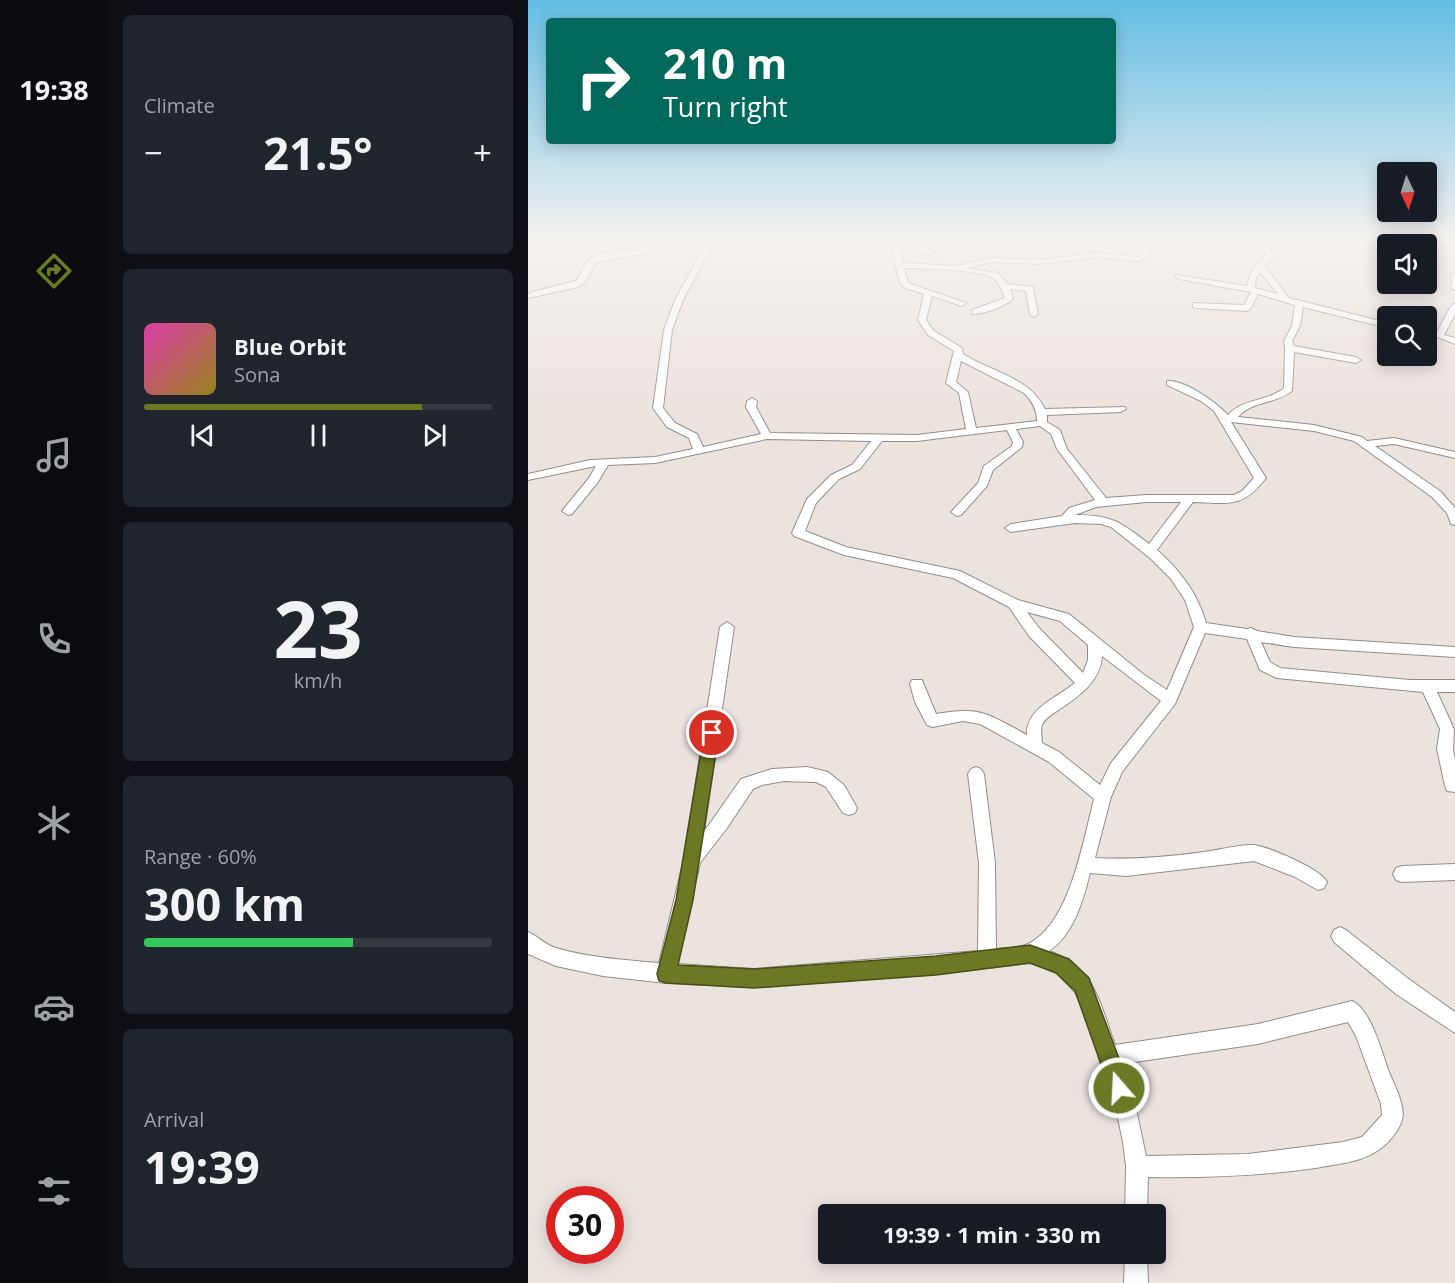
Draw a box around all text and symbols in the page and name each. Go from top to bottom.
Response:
text: 210 m [663,34,787,91]
icon: right [564,42,642,120]
text: 19:38 [19,71,89,108]
text: Turn right [663,88,788,125]
text: Climate [144,92,215,119]
text: 21.5° [263,122,373,183]
text: − [144,130,163,175]
text: + [473,130,492,175]
north arrow [1377,162,1437,222]
map controls [1377,162,1437,366]
button: sound [1377,234,1437,294]
icon: directions [33,250,75,292]
button: search [1377,306,1437,366]
text: Blue Orbit [234,331,346,361]
text: Sona [234,361,280,388]
icon: previous [186,419,219,452]
icon: pause [302,419,335,452]
icon: next [418,419,451,452]
icon: music [33,434,75,476]
text: 23 [273,575,363,681]
icon: phone [33,618,75,660]
text: km/h [294,667,342,694]
pin [686,707,737,758]
icon: arrive [695,716,728,749]
icon: climate [33,802,75,844]
text: Range · 60% [144,843,257,870]
text: 300 km [144,873,305,934]
icon: car [33,986,75,1028]
position arrow [1087,1056,1151,1120]
text: Arrival [144,1106,204,1133]
text: 19:39 [144,1136,260,1197]
icon: filters [33,1170,75,1212]
speed limit sign: 30 [546,1186,624,1264]
text: 19:39 · 1 min · 330 m [883,1219,1101,1249]

